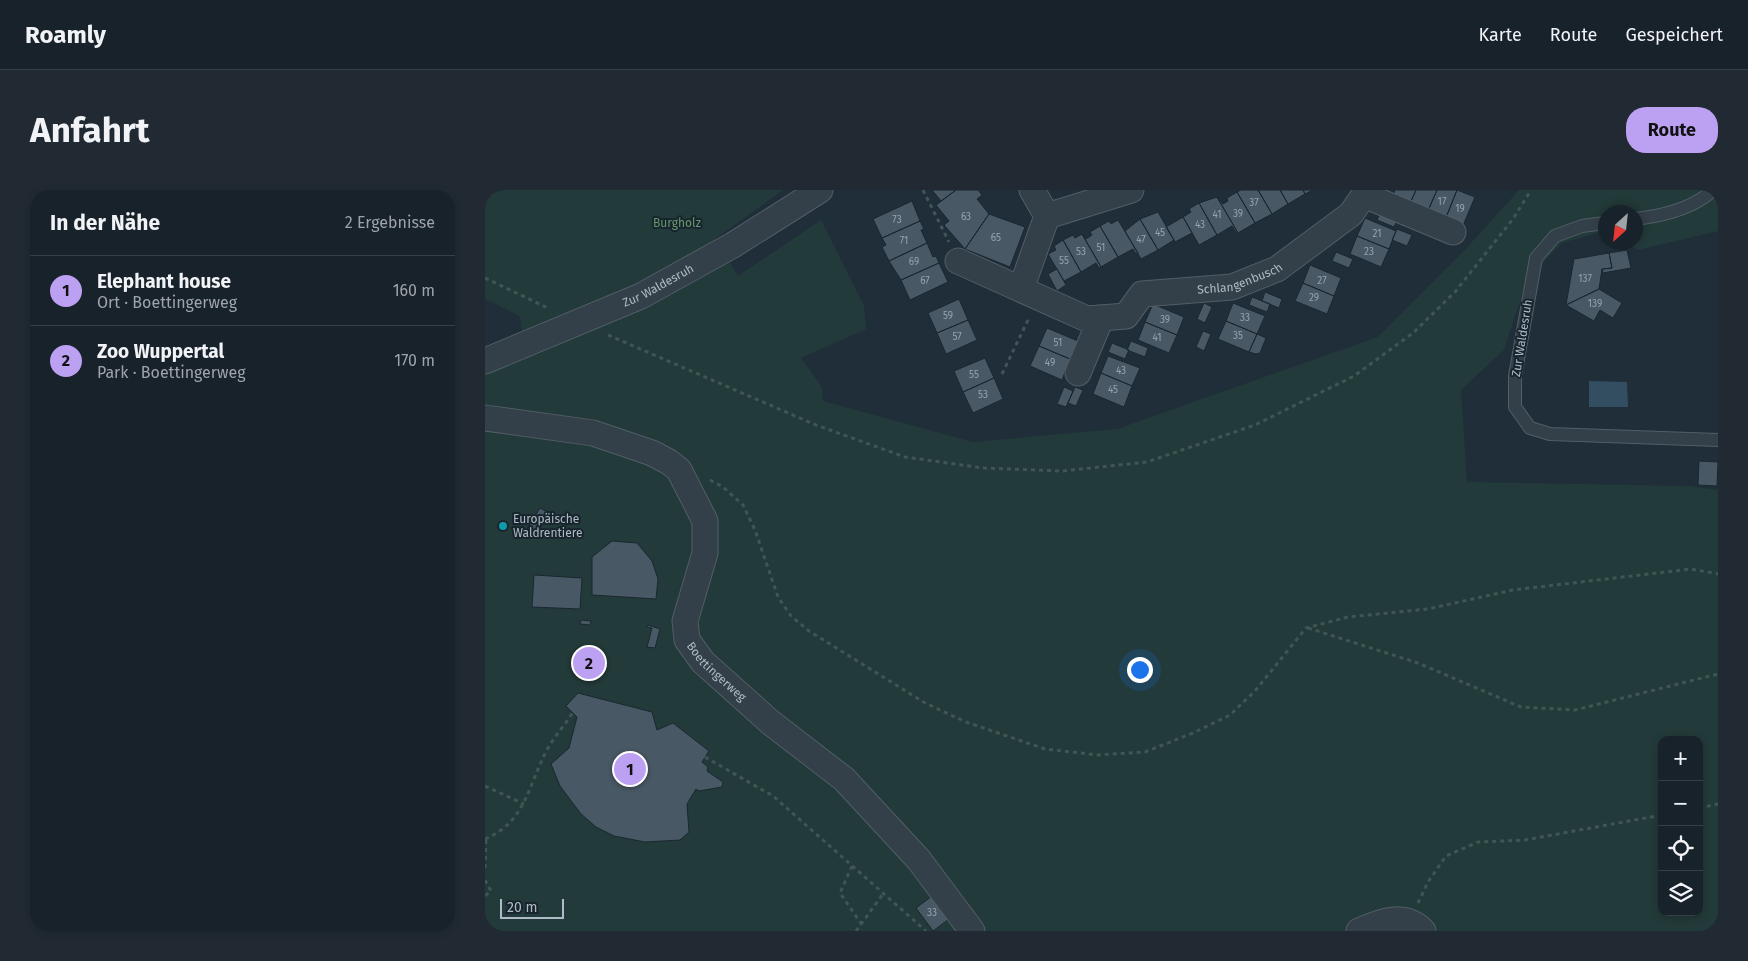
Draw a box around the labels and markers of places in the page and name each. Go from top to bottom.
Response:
place label: Europäische Waldrentiere [513,512,583,540]
marker: Europäische Waldrentiere [497,520,509,532]
pin: 2 [573,644,605,682]
pin: 1 [614,750,646,788]

